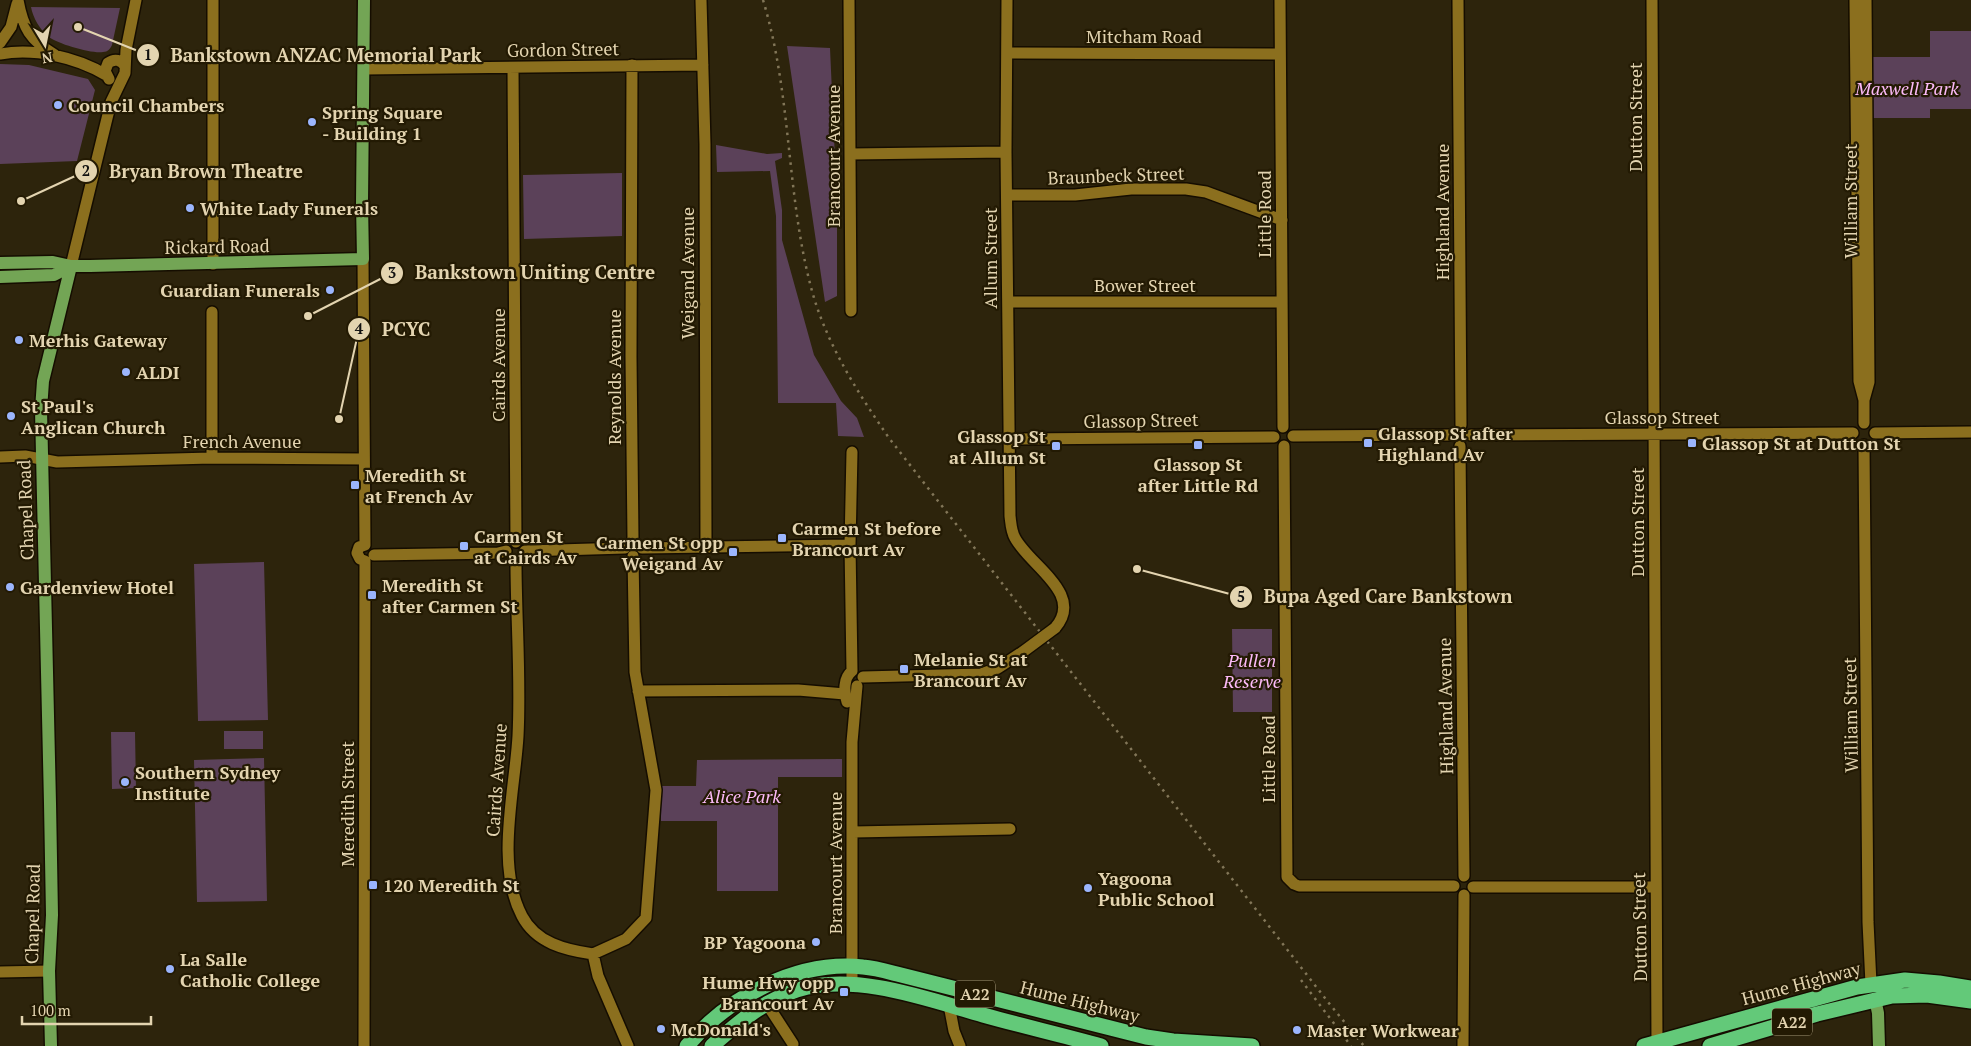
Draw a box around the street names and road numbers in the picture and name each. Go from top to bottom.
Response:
street label: Mitcham Road [1086,24,1202,48]
street label: Gordon Street [507,36,620,62]
street label: Dutton Street [1623,62,1647,172]
street label: Brancourt Avenue [821,85,845,227]
street label: William Street [1838,143,1862,259]
street label: Highland Avenue [1430,144,1454,280]
street label: Braunbeck Street [1047,161,1185,189]
street label: Little Road [1252,170,1276,258]
street label: Weigand Avenue [675,207,699,339]
street label: Allum Street [978,207,1002,309]
street label: Rickard Road [164,233,270,259]
street label: Bower Street [1094,273,1196,297]
street label: Cairds Avenue [486,308,510,422]
street label: Reynolds Avenue [602,309,626,445]
street label: Glassop Street [1604,405,1720,429]
street label: Glassop Street [1083,407,1199,433]
street label: French Avenue [183,429,301,453]
street label: Chapel Road [11,459,39,561]
street label: Dutton Street [1625,467,1649,577]
street label: Highland Avenue [1432,637,1458,775]
street label: William Street [1837,657,1863,773]
street label: Little Road [1256,715,1280,803]
street label: Cairds Avenue [480,722,512,838]
street label: Meredith Street [335,741,359,867]
street label: Brancourt Avenue [823,792,847,934]
street label: Chapel Road [19,864,45,964]
street label: Dutton Street [1626,872,1652,982]
street label: Hume Highway [1739,955,1864,1010]
street label: Hume Highway [1018,975,1143,1028]
road number: A22 [955,981,995,1008]
road number: A22 [1772,1009,1812,1036]

